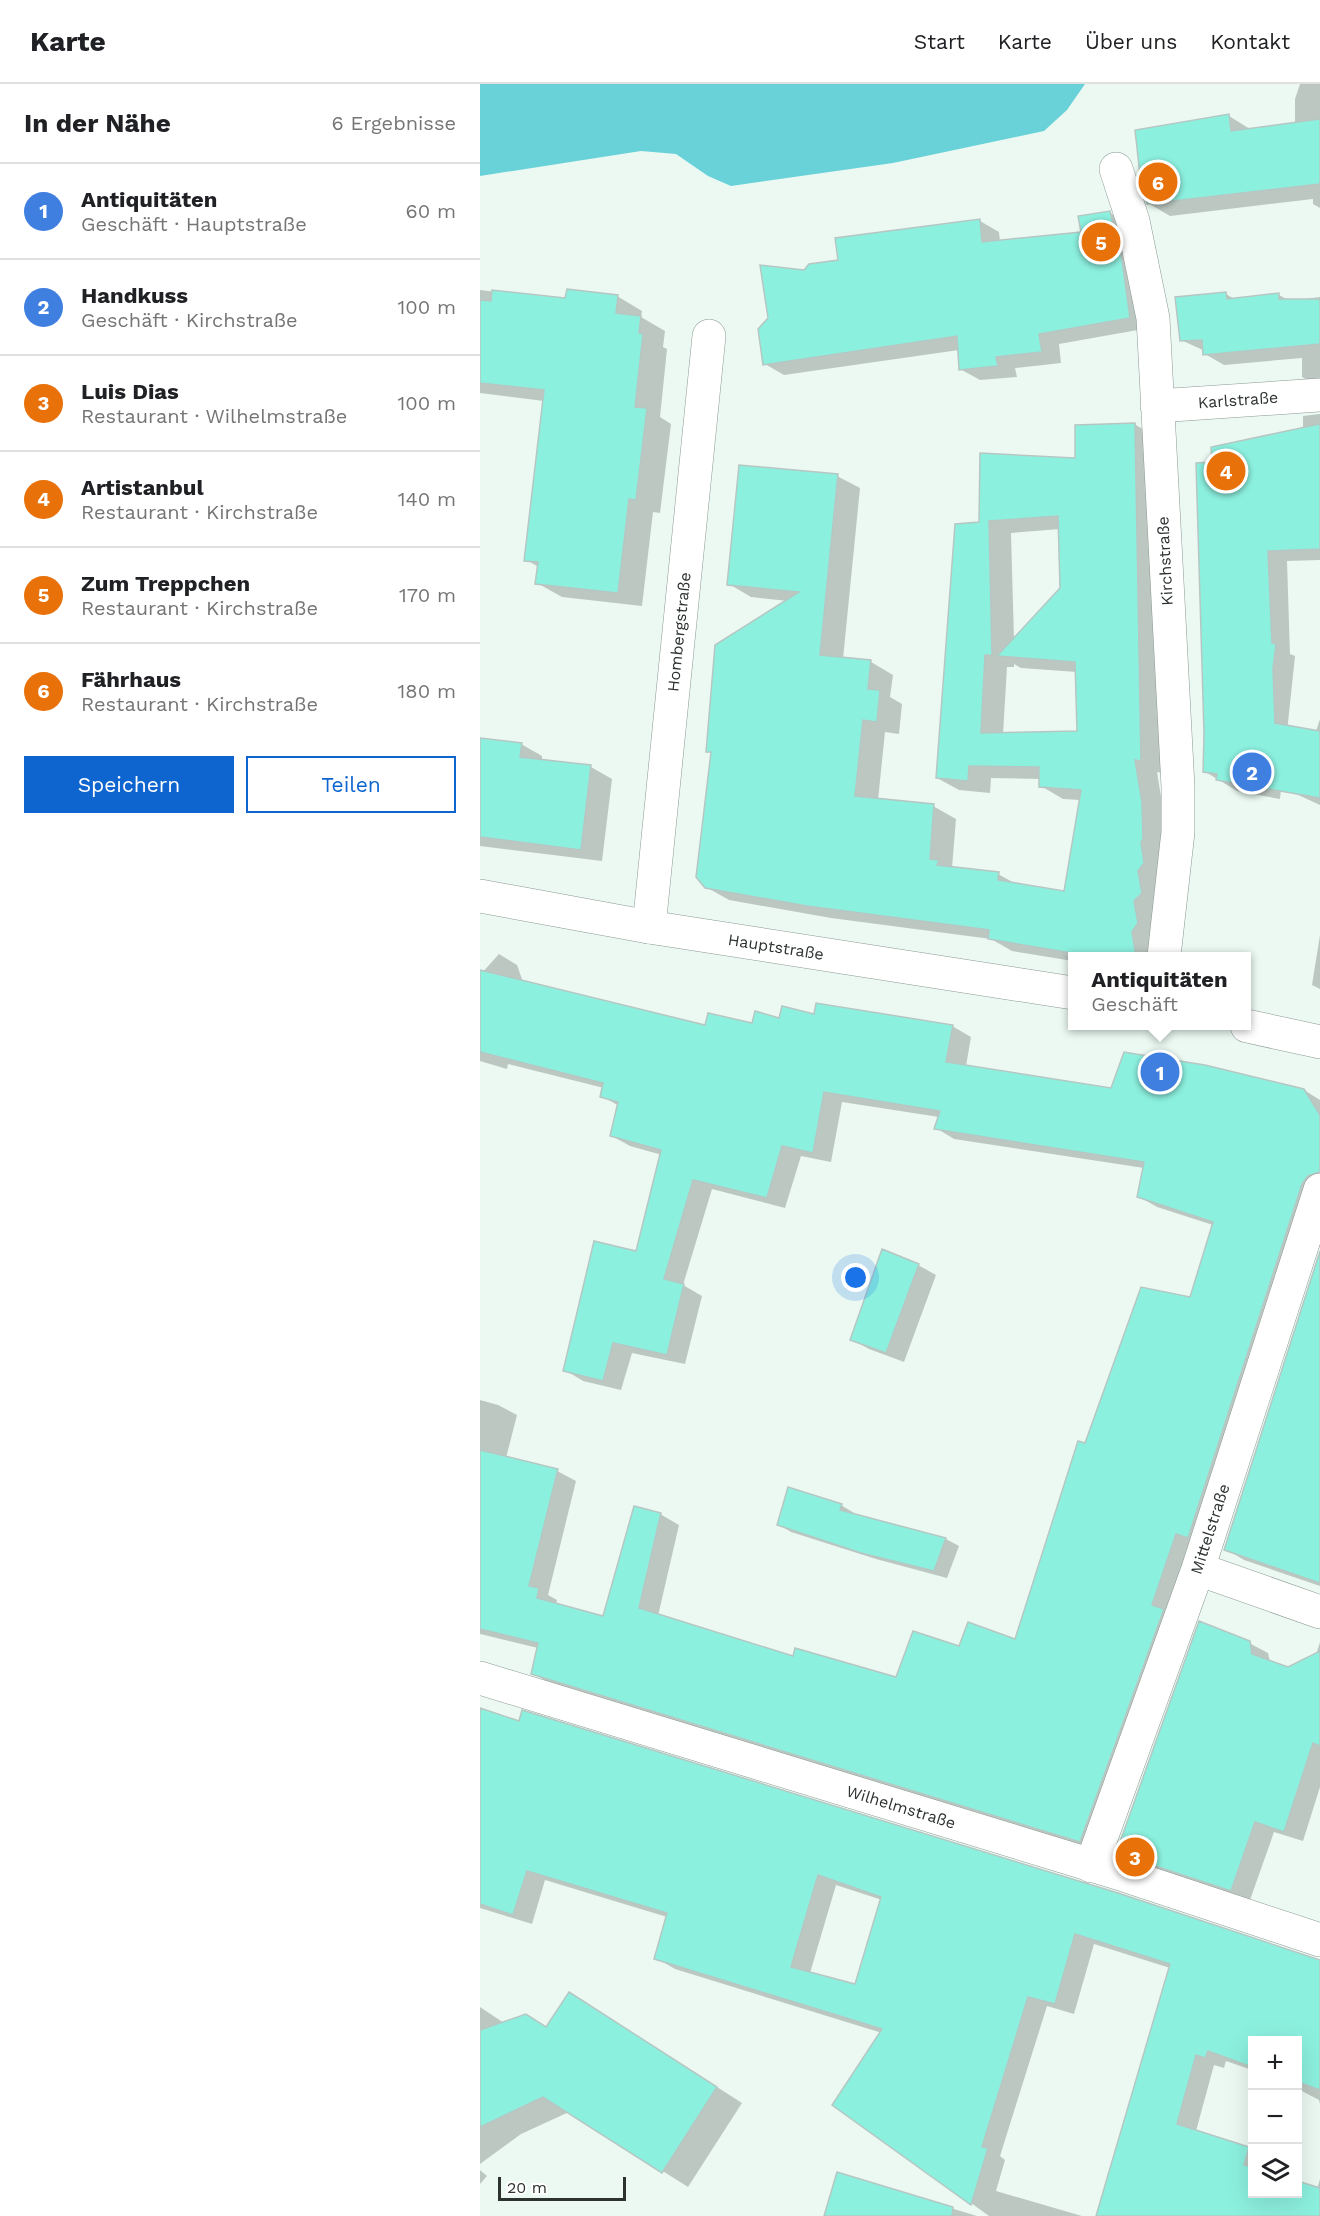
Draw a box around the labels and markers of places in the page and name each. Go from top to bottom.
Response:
pin: 6 [1138,160,1178,204]
pin: 5 [1082,220,1120,264]
pin: 4 [1206,448,1246,494]
pin: 2 [1232,750,1272,794]
pin: 1 [1140,1050,1180,1094]
pin: 3 [1116,1834,1154,1880]

